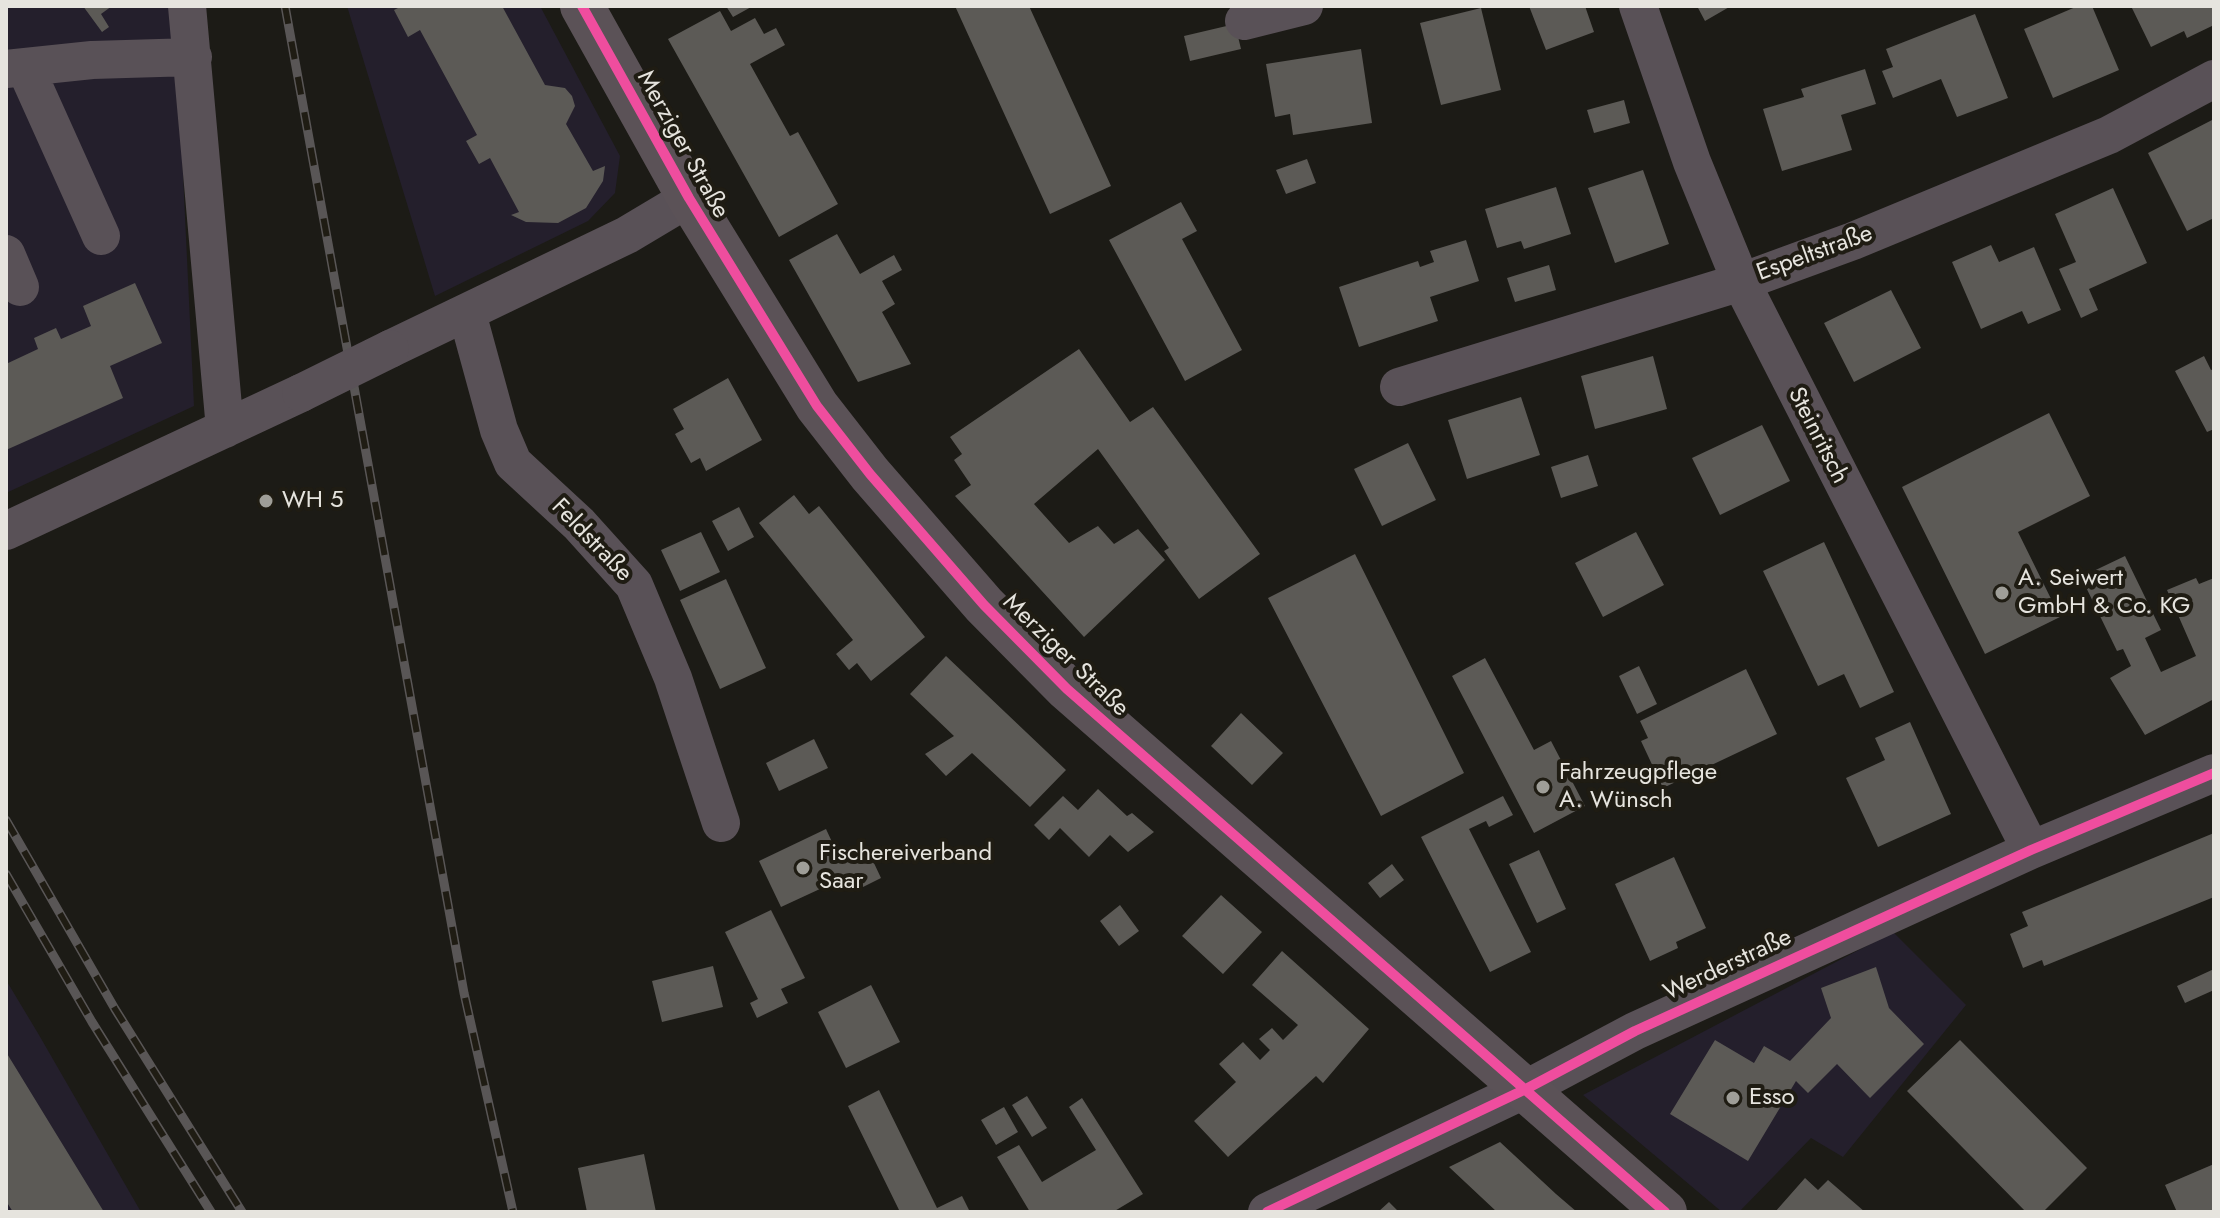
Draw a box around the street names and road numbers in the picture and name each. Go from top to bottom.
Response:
street label: Merziger Straße [630,66,734,224]
street label: Espeltstraße [1753,220,1877,288]
street label: Steinritsch [1781,383,1853,489]
street label: Feldstraße [545,494,637,588]
street label: Merziger Straße [996,589,1134,723]
street label: Werderstraße [1659,924,1797,1008]

